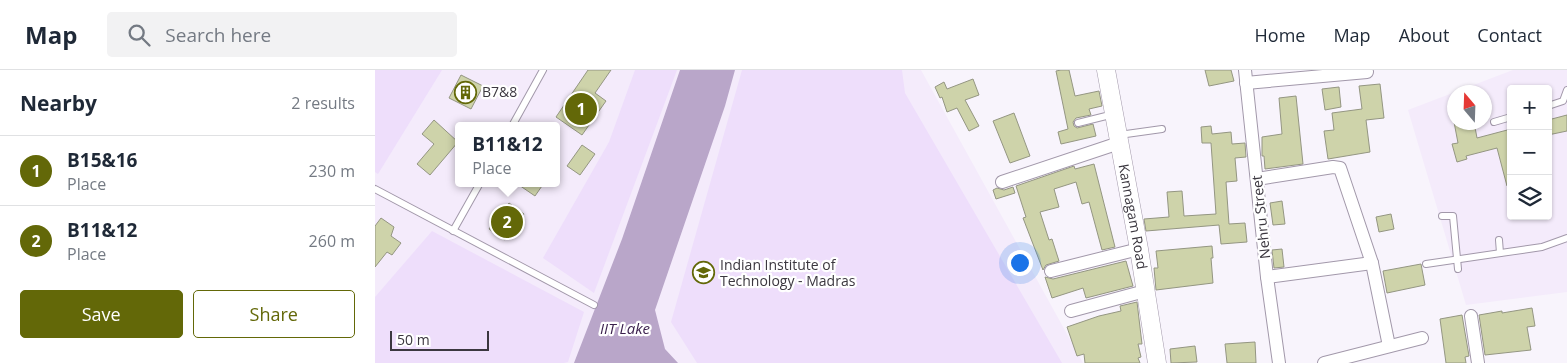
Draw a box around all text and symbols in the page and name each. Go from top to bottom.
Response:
search box [107,12,457,57]
text: Map [25,18,77,51]
icon: search [125,21,153,49]
text: Search here [165,22,271,48]
text: Home [1255,23,1305,47]
text: Map [1333,23,1371,47]
text: About [1399,23,1449,47]
text: Contact [1477,23,1542,47]
building icon: B7&8 [454,80,478,104]
place label: B7&8 [482,82,517,101]
north arrow [1447,85,1492,130]
map controls [1507,85,1552,220]
button: + [1507,85,1552,130]
text: Nearby [20,89,97,117]
pin: 1 [565,90,597,128]
text: 2 results [291,92,355,114]
popup [455,122,560,187]
button: − [1507,130,1552,175]
text: B11&12 [472,131,543,157]
text: B15&16 [67,147,137,173]
text: Place [472,157,511,179]
text: 1 [31,160,41,182]
text: 230 m [309,160,355,182]
street label: Kannagam Road [1114,162,1152,271]
text: Place [67,173,106,195]
street label: Nehru Street [1247,174,1274,260]
button: layers [1507,175,1552,220]
pin: 2 [491,203,523,241]
text: B11&12 [67,217,137,243]
text: 2 [31,230,41,252]
text: 260 m [309,230,355,252]
text: Place [67,243,106,265]
your location [1007,250,1033,276]
place label: Indian Institute of Technology - Madras [720,255,856,290]
school or university icon: Indian Institute of Technology - Madras [692,261,716,285]
button: Save [20,290,183,338]
button: Share [193,290,355,338]
water label: IIT Lake [600,318,651,338]
scale bar [390,328,489,351]
text: 50 m [397,330,430,349]

